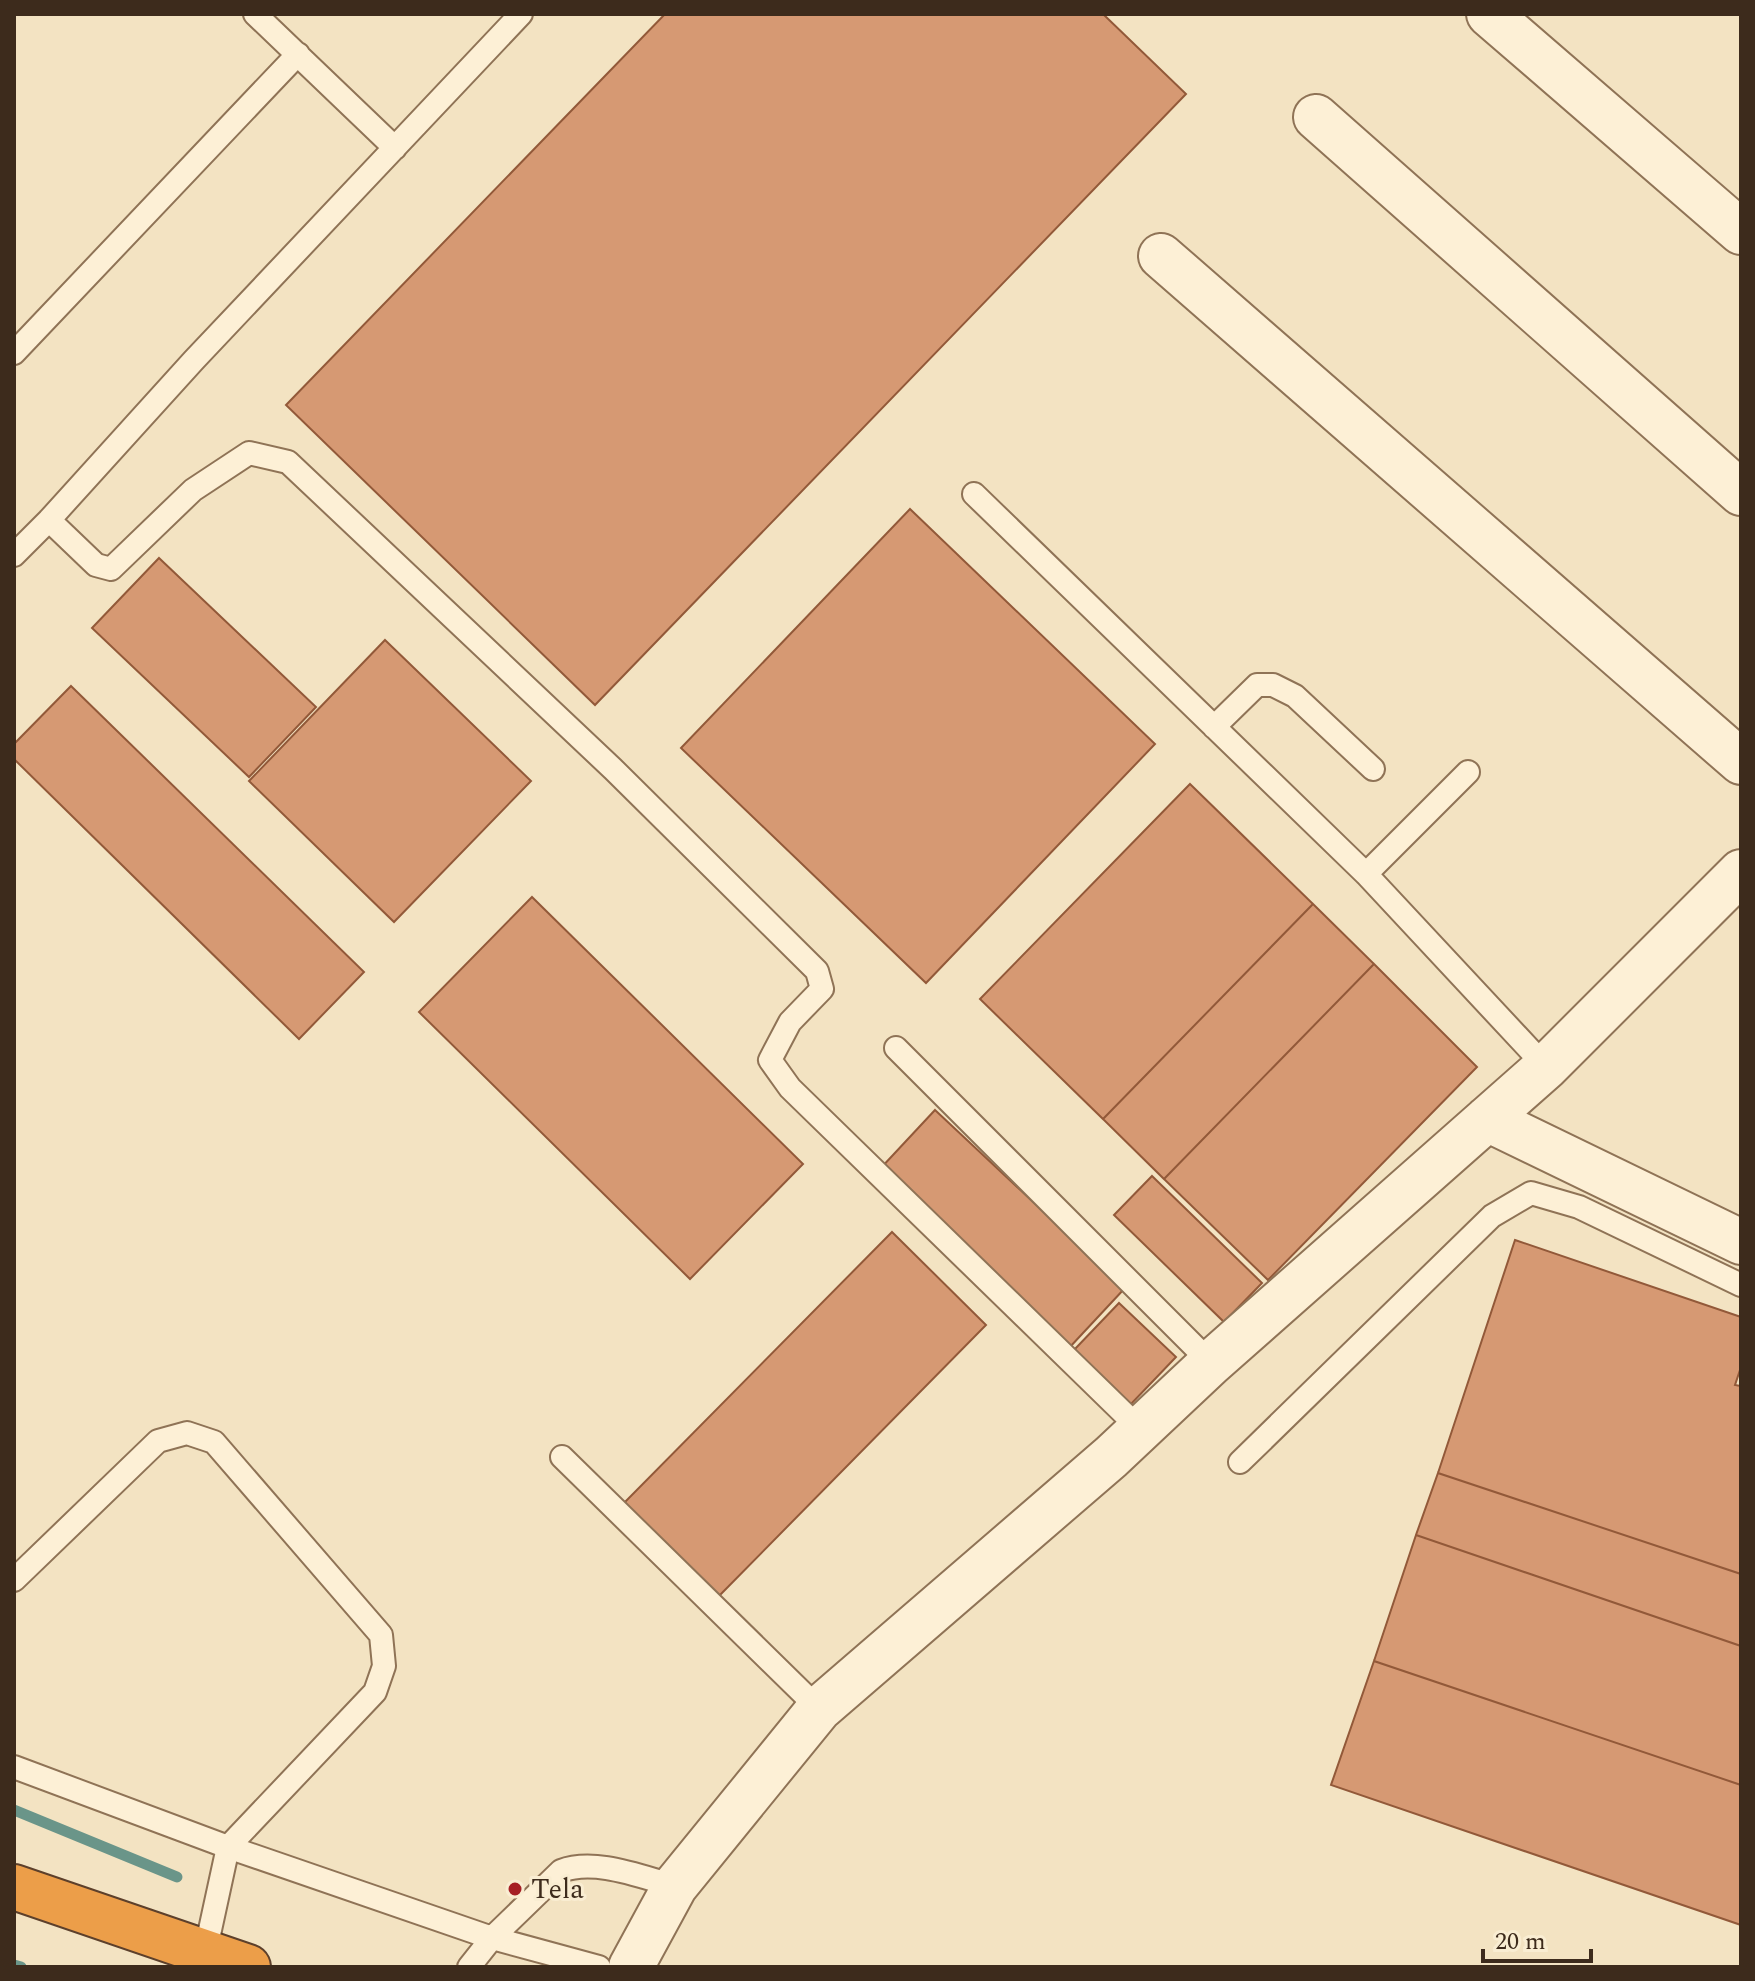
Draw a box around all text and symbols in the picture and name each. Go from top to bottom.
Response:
place label: Tela [531,1868,584,1911]
marker: Tela [506,1880,524,1898]
scale bar [1483,1913,1591,1963]
text: 20 m [1495,1924,1546,1960]

